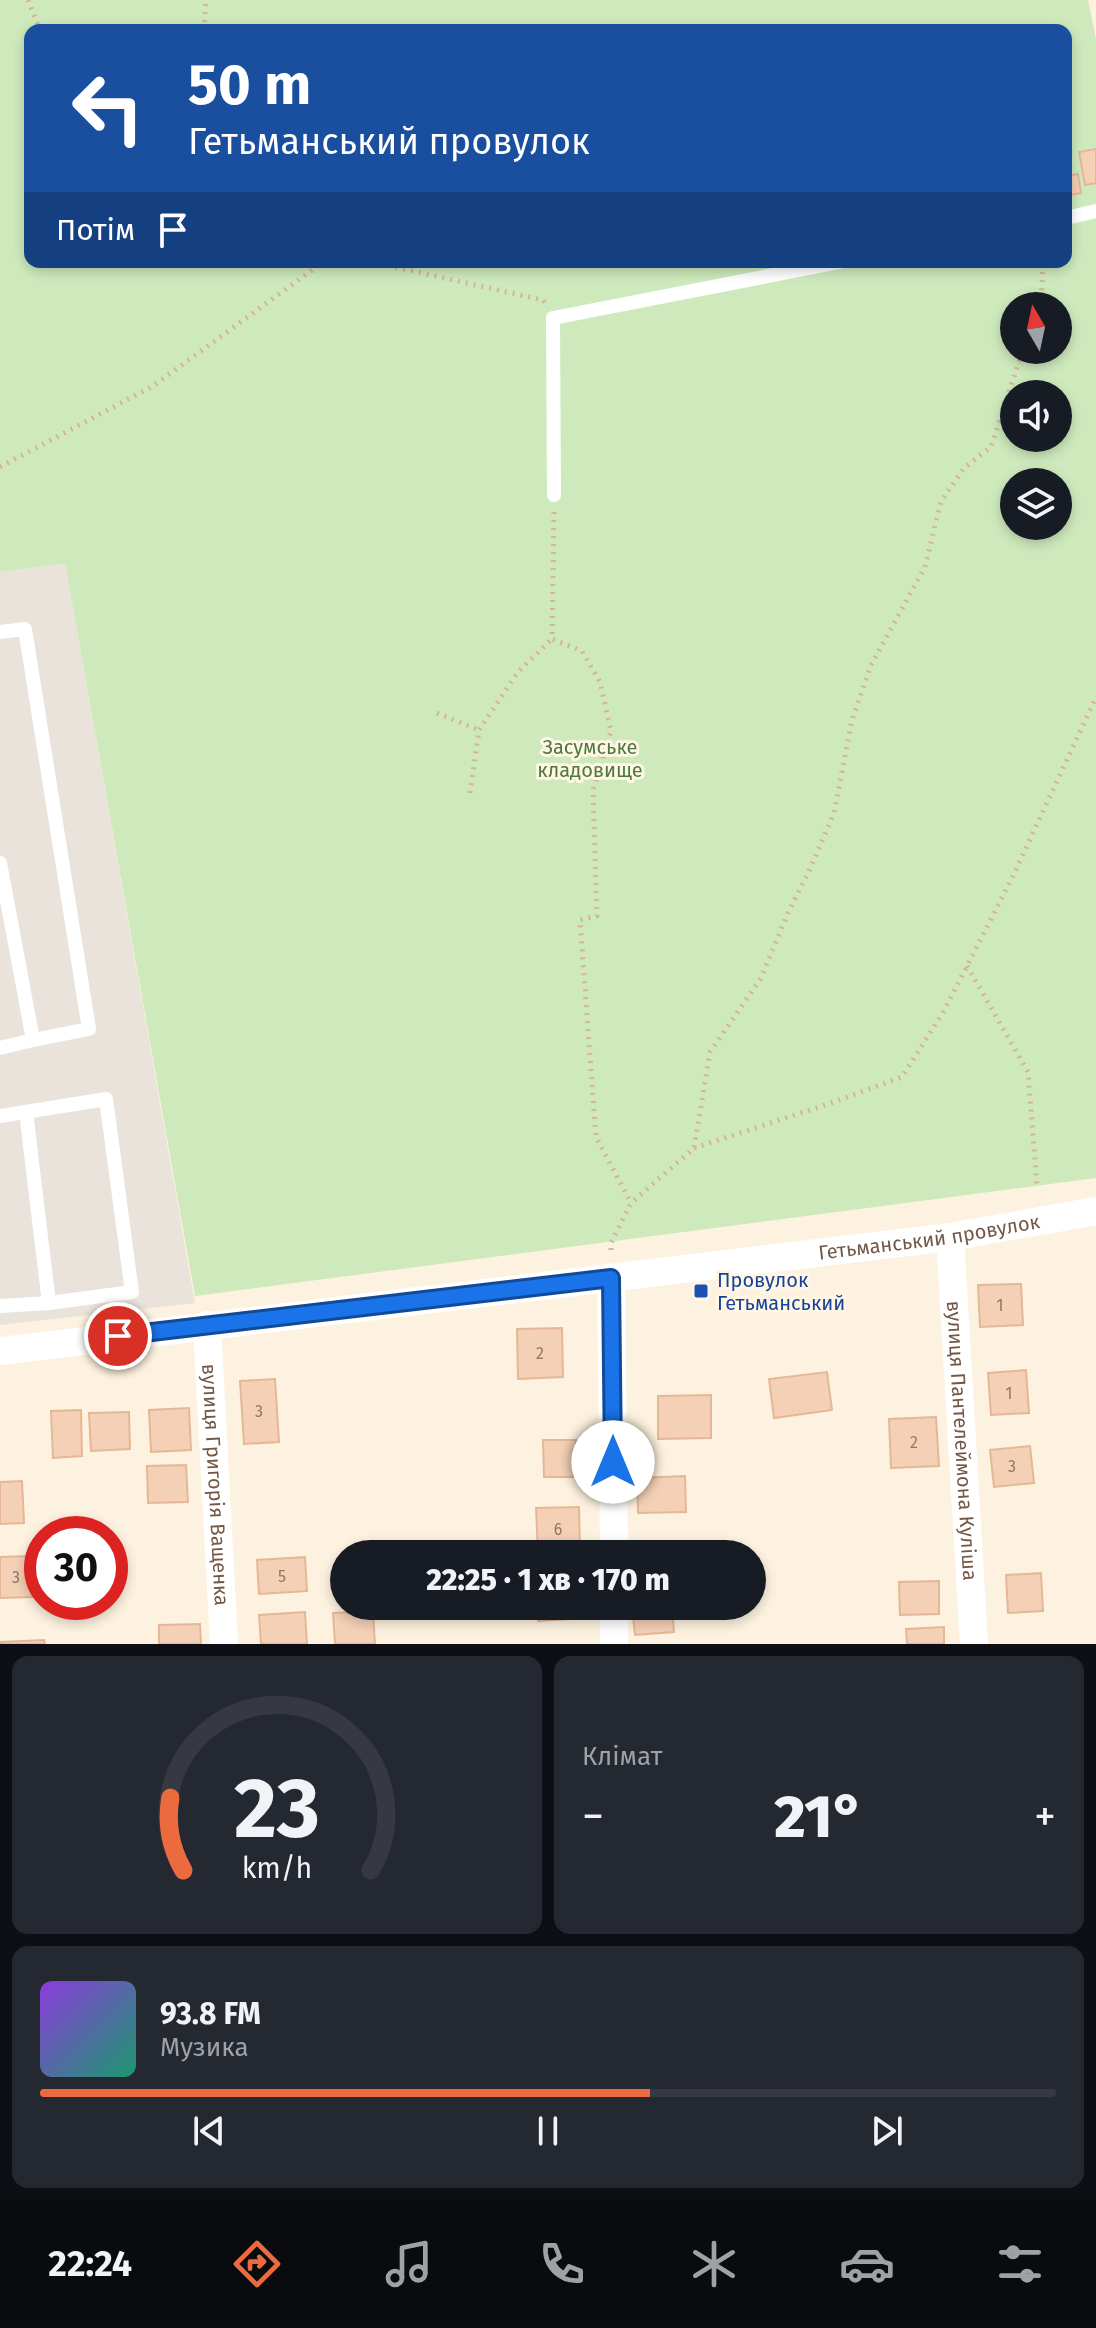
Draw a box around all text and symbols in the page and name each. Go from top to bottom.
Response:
text: 50 m [188,52,311,119]
icon: left [56,56,160,160]
text: Гетьманський провулок [188,120,590,164]
icon: arrive [151,208,195,252]
text: Потім [56,212,135,248]
north arrow [1000,292,1072,364]
map controls [1000,292,1072,540]
button: sound [1000,380,1072,452]
button: layers [1000,468,1072,540]
park label: Засумське кладовище [537,735,643,782]
street label: Гетьманський провулок [817,1209,1042,1265]
place label: Провулок Гетьманський [717,1268,845,1315]
marker: Провулок Гетьманський [692,1282,710,1300]
house number: 1 [997,1296,1003,1315]
street label: вулиця Пантелеймона Куліша [942,1300,982,1581]
pin [84,1302,152,1370]
icon: arrive [96,1314,140,1358]
house number: 2 [536,1344,544,1363]
street label: вулиця Григорія Ващенка [197,1363,234,1606]
house number: 1 [1006,1384,1012,1403]
house number: 3 [255,1402,263,1421]
position arrow [571,1420,655,1504]
house number: 2 [910,1433,918,1452]
house number: 3 [1008,1457,1016,1476]
speed limit sign: 30 [24,1516,128,1620]
house number: 6 [554,1520,562,1539]
text: 22:25 · 1 хв · 170 m [426,1562,670,1598]
house number: 5 [278,1567,286,1586]
house number: 3 [12,1568,20,1587]
text: Клімат [582,1741,662,1772]
text: 23 [234,1759,320,1859]
text: 21° [774,1781,864,1853]
text: − [582,1790,604,1843]
text: + [1034,1790,1056,1843]
text: km/h [242,1851,312,1886]
text: 93.8 FM [160,1996,261,2032]
text: Музика [160,2032,249,2063]
icon: previous [187,2109,231,2153]
icon: pause [526,2109,570,2153]
icon: next [865,2109,909,2153]
icon: directions [229,2236,285,2292]
icon: music [381,2236,437,2292]
icon: phone [534,2236,590,2292]
icon: climate [686,2236,742,2292]
icon: car [839,2236,895,2292]
icon: filters [992,2236,1048,2292]
text: 22:24 [48,2242,132,2286]

